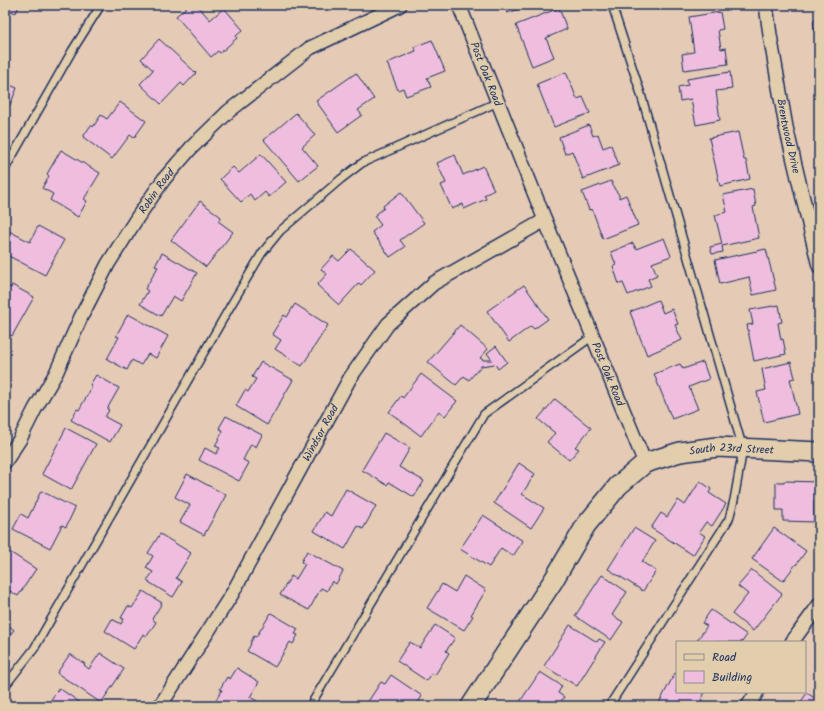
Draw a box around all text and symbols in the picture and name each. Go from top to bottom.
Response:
street label: Post Oak Road [465,39,507,109]
street label: Brentwood Drive [771,97,805,175]
street label: Robin Road [134,164,180,218]
street label: Post Oak Road [586,339,629,410]
street label: Windsor Road [298,401,344,465]
street label: South 23rd Street [688,439,775,461]
legend [676,641,806,693]
text: Road [712,648,737,667]
text: Building [712,668,752,687]

